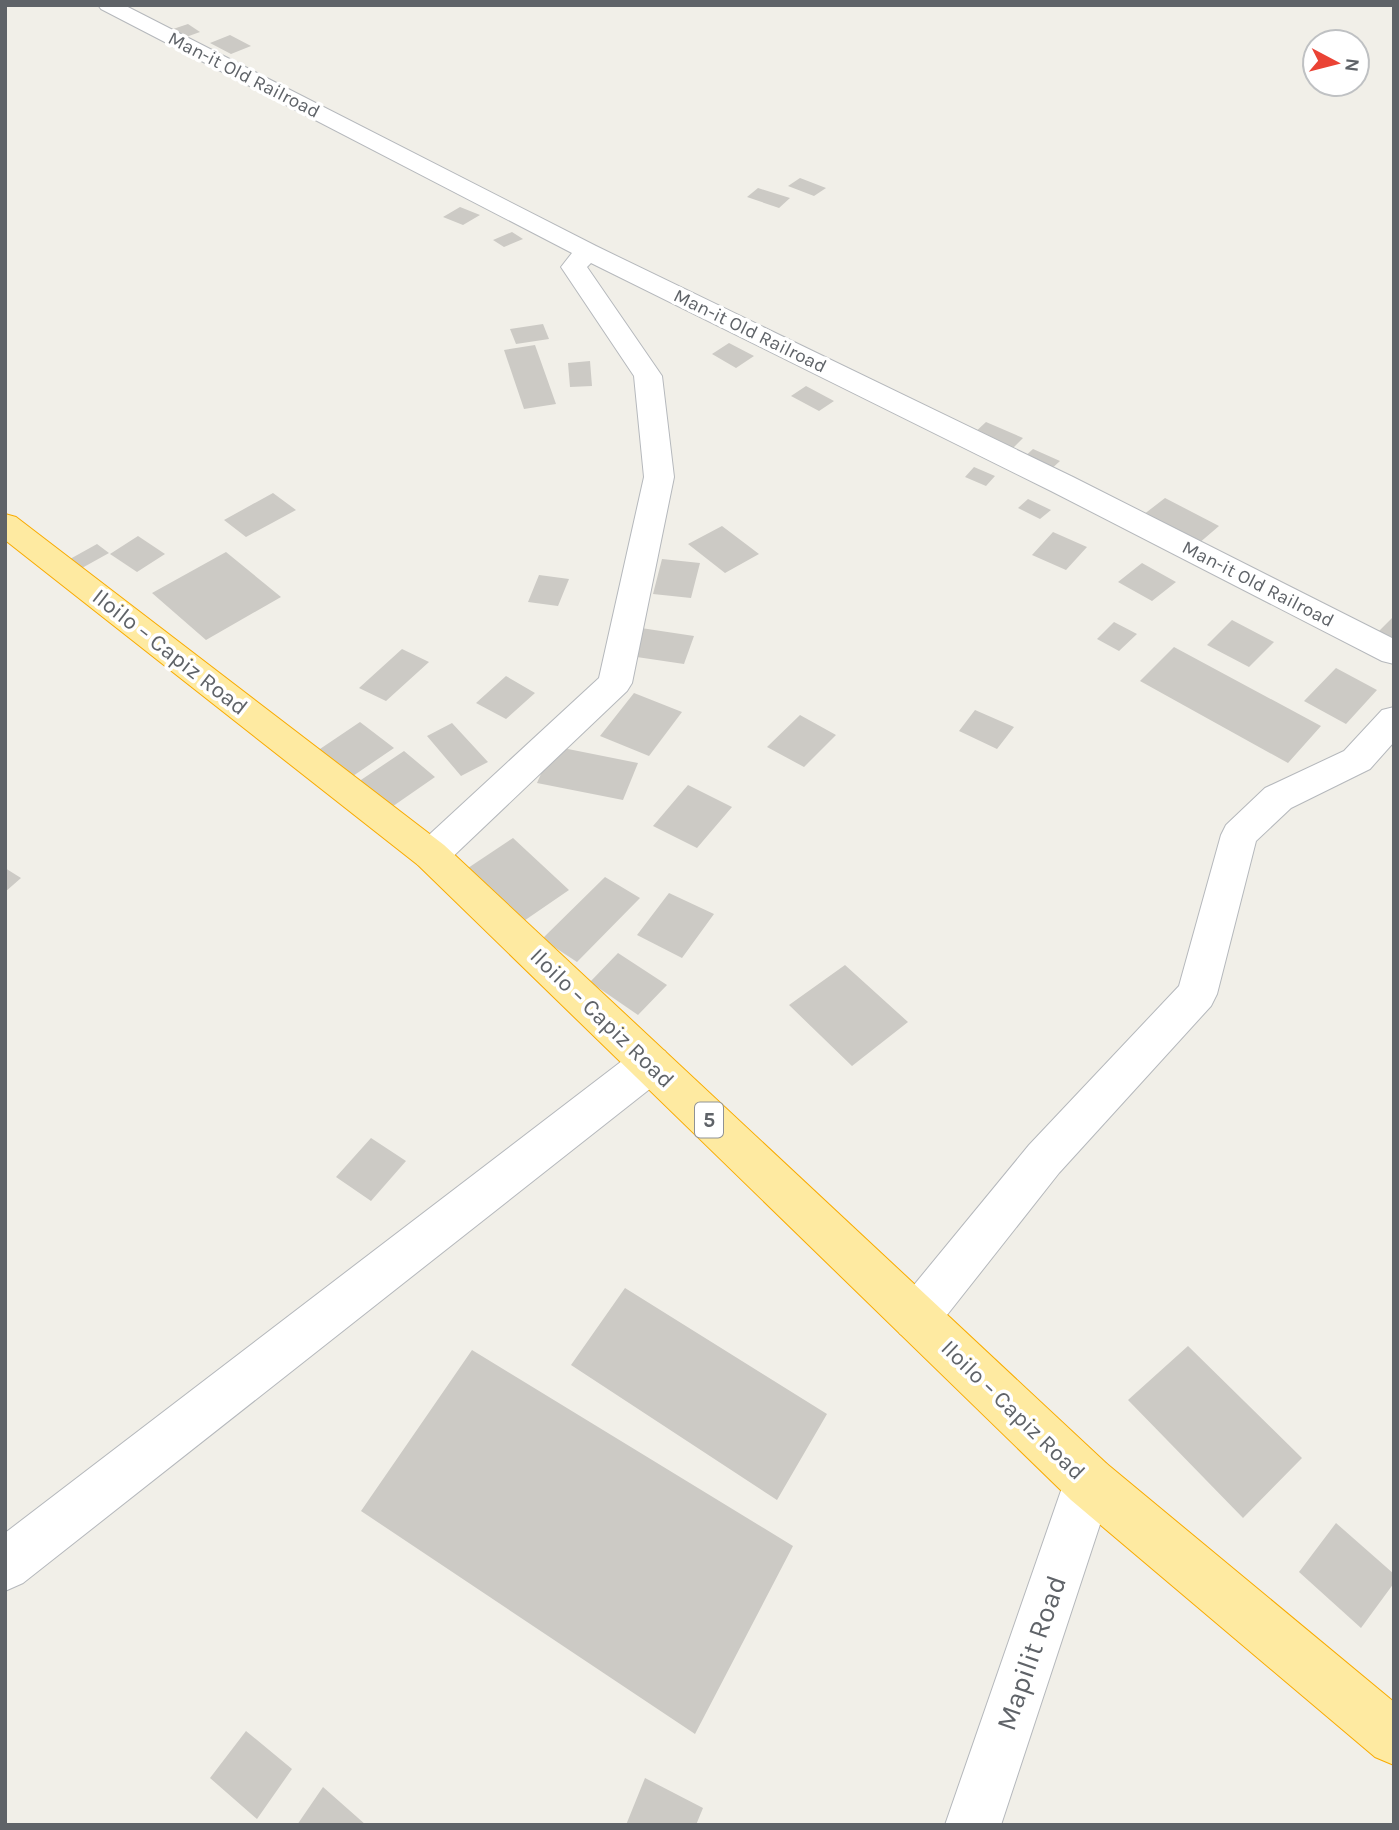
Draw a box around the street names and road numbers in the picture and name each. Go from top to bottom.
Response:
street label: Man-it Old Railroad [164,27,324,123]
street label: Man-it Old Railroad [670,284,830,378]
street label: Man-it Old Railroad [1178,536,1338,632]
street label: Iloilo – Capiz Road [87,583,253,721]
street label: Iloilo – Capiz Road [524,942,680,1094]
road number: 5 [695,1102,723,1138]
street label: Iloilo – Capiz Road [935,1334,1091,1486]
street label: Mapilit Road [989,1571,1073,1735]

